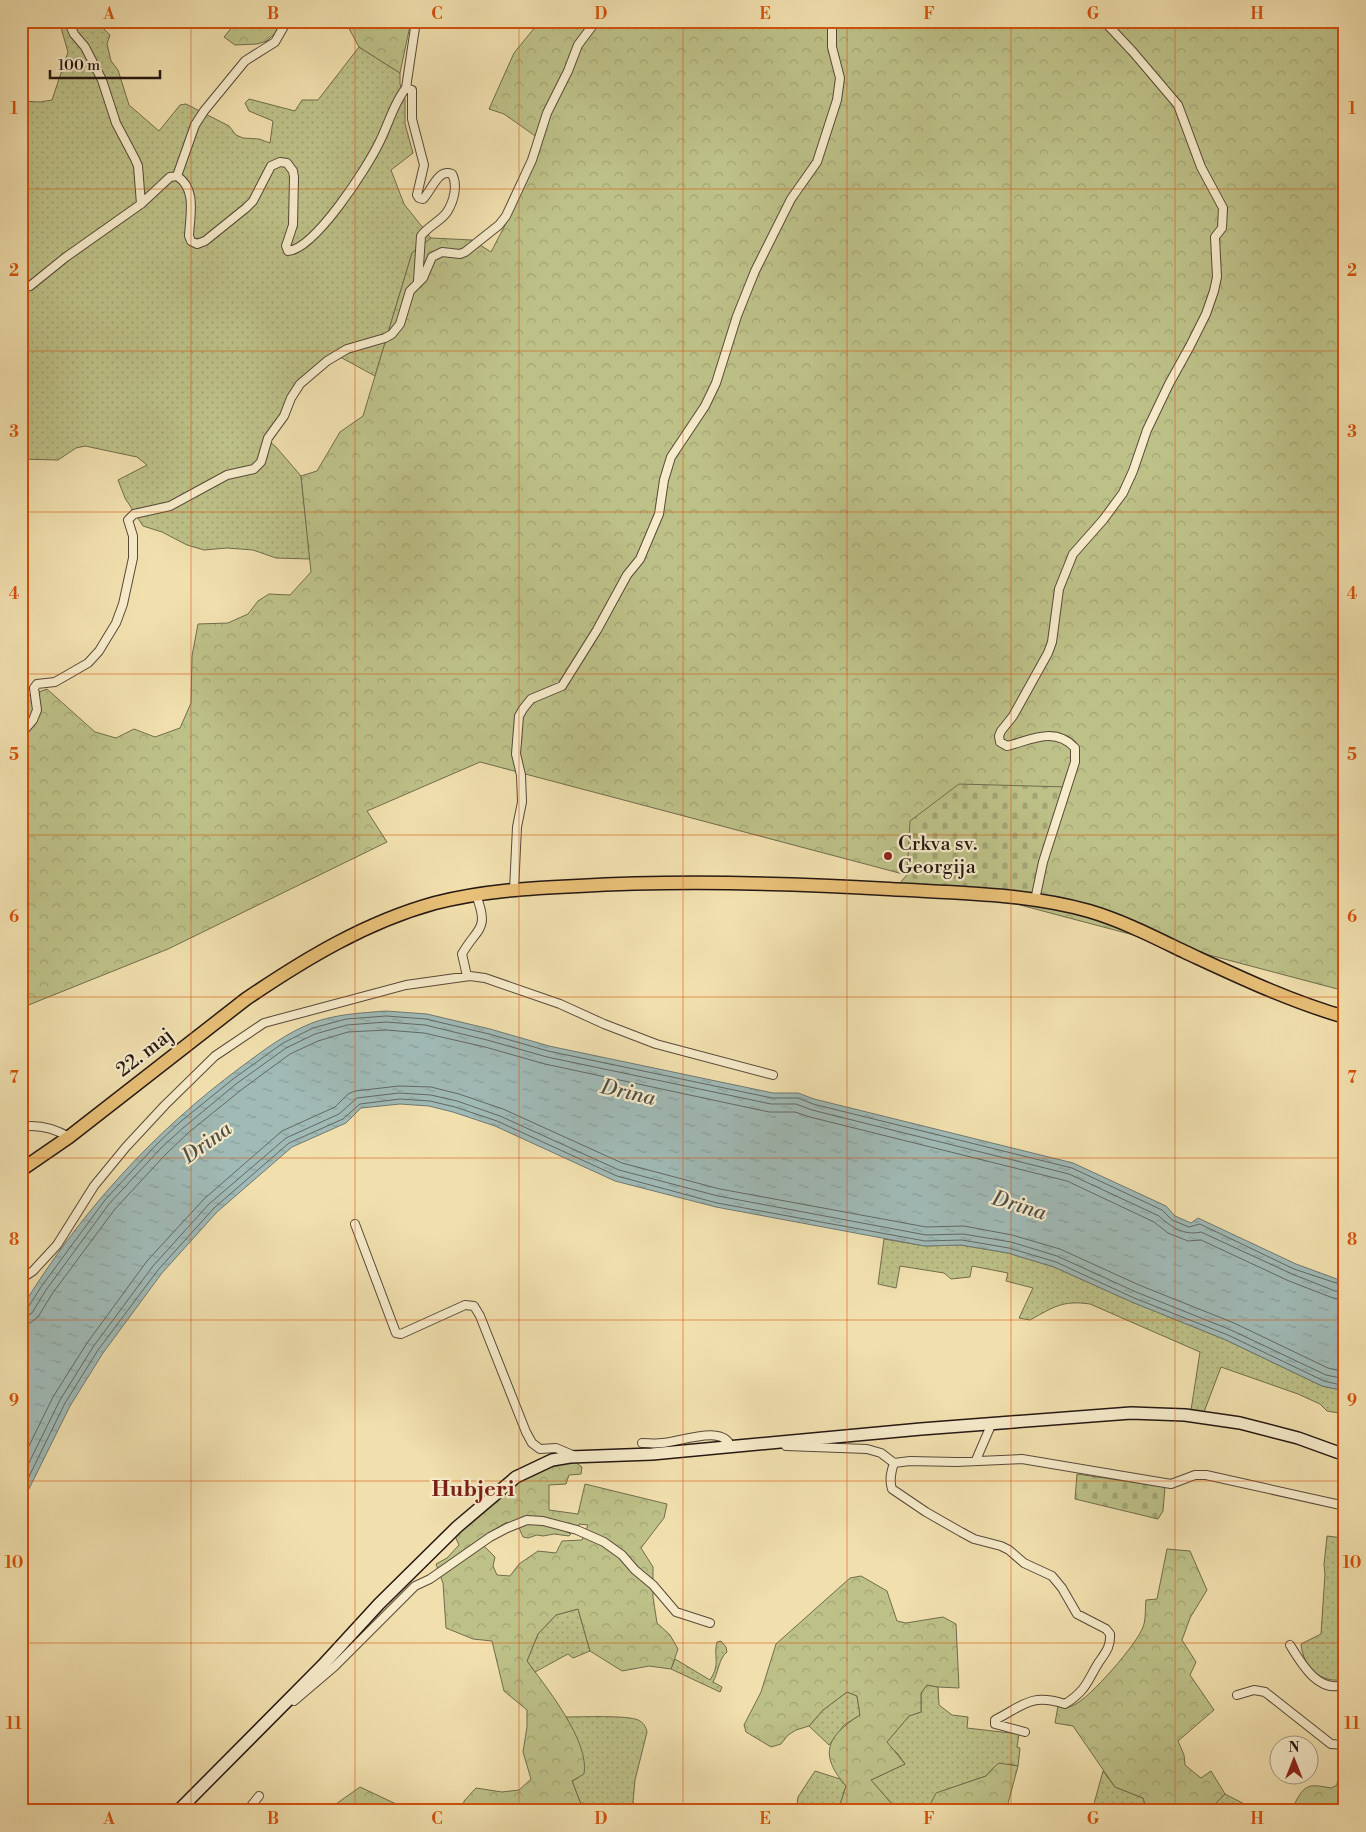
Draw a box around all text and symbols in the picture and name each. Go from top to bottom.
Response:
text: A [102,4,115,24]
text: B [267,4,279,24]
text: C [431,4,443,24]
text: D [595,4,608,24]
text: E [759,4,771,24]
text: F [923,4,935,24]
text: G [1087,4,1100,24]
text: H [1250,4,1264,24]
scale bar [50,48,160,80]
text: 100 m [58,56,100,75]
text: 1 [10,99,18,119]
text: 1 [1348,99,1356,119]
text: 2 [9,261,19,281]
text: 2 [1347,261,1357,281]
text: 3 [9,422,19,442]
text: 3 [1347,422,1357,442]
text: 4 [9,584,20,604]
text: 4 [1347,584,1358,604]
text: 5 [9,745,19,765]
text: 5 [1347,745,1357,765]
place label: Crkva sv. Georgija [898,832,978,880]
marker: Crkva sv. Georgija [882,850,894,862]
text: 6 [9,907,19,927]
text: 6 [1347,907,1357,927]
street label: 22. maj [111,1023,179,1083]
text: 7 [9,1068,19,1088]
text: 7 [1347,1068,1357,1088]
water label: Drina [597,1074,658,1112]
water label: Drina [176,1116,237,1170]
water label: Drina [988,1185,1050,1227]
text: 8 [9,1230,19,1250]
text: 8 [1347,1230,1357,1250]
text: 9 [9,1391,19,1411]
text: 9 [1347,1391,1357,1411]
district label: Hubjeri [432,1476,514,1503]
text: 10 [5,1553,23,1573]
text: 10 [1343,1553,1361,1573]
text: 11 [6,1714,22,1734]
text: 11 [1344,1714,1360,1734]
north arrow [1268,1734,1318,1784]
text: N [1288,1739,1300,1757]
text: A [102,1809,115,1829]
text: B [267,1809,279,1829]
text: C [431,1809,443,1829]
text: D [595,1809,608,1829]
text: E [759,1809,771,1829]
text: F [923,1809,935,1829]
text: G [1087,1809,1100,1829]
text: H [1250,1809,1264,1829]

